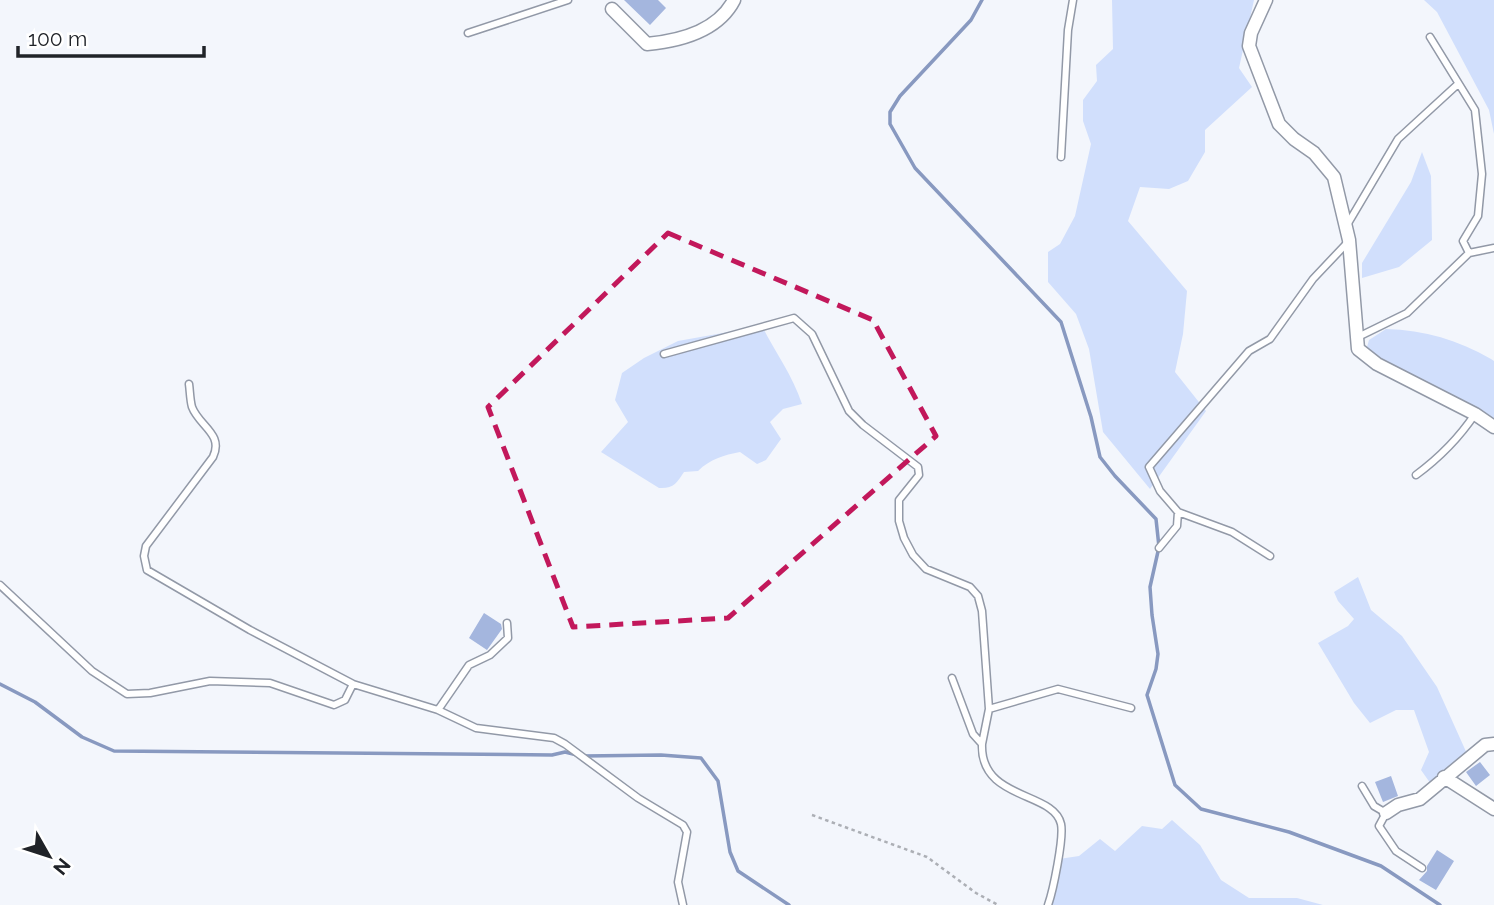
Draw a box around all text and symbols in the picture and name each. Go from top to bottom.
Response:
scale bar [18,14,203,58]
text: 100 m [28,26,87,51]
north arrow [14,821,84,891]
text: N [49,854,75,879]

